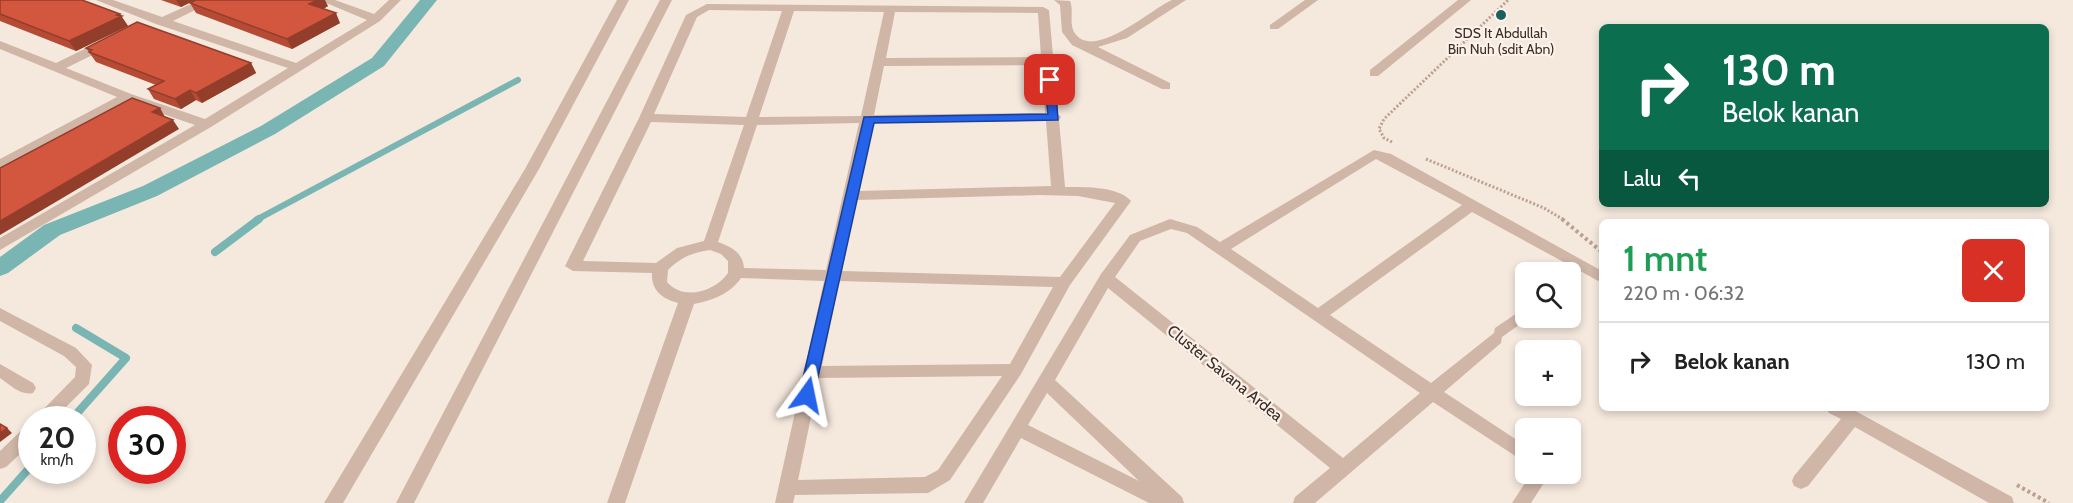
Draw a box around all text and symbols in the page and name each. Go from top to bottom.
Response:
marker: SDS It Abdullah Bin Nuh (sdit Abn) [1494,8,1508,22]
place label: SDS It Abdullah Bin Nuh (sdit Abn) [1448,24,1554,58]
text: 130 m [1722,44,1836,96]
icon: right [1623,48,1701,126]
pin [1024,54,1075,105]
icon: arrive [1033,63,1066,96]
text: Belok kanan [1722,96,1859,129]
icon: left [1673,162,1706,195]
text: Lalu [1623,165,1661,192]
text: 1 mnt [1623,236,1707,280]
button: close [1962,239,2025,302]
map controls [1515,262,1581,484]
button: search [1515,262,1581,328]
text: 220 m · 06:32 [1623,281,1745,305]
street label: Cluster Savana Ardea [1164,321,1287,425]
button: + [1515,340,1581,406]
icon: right [1623,345,1656,378]
text: Belok kanan [1674,348,1790,375]
text: 130 m [1966,348,2025,375]
position arrow [775,363,839,427]
speed limit sign: 30 [108,406,186,484]
button: − [1515,418,1581,484]
text: 20 [38,419,76,456]
text: km/h [41,451,73,469]

